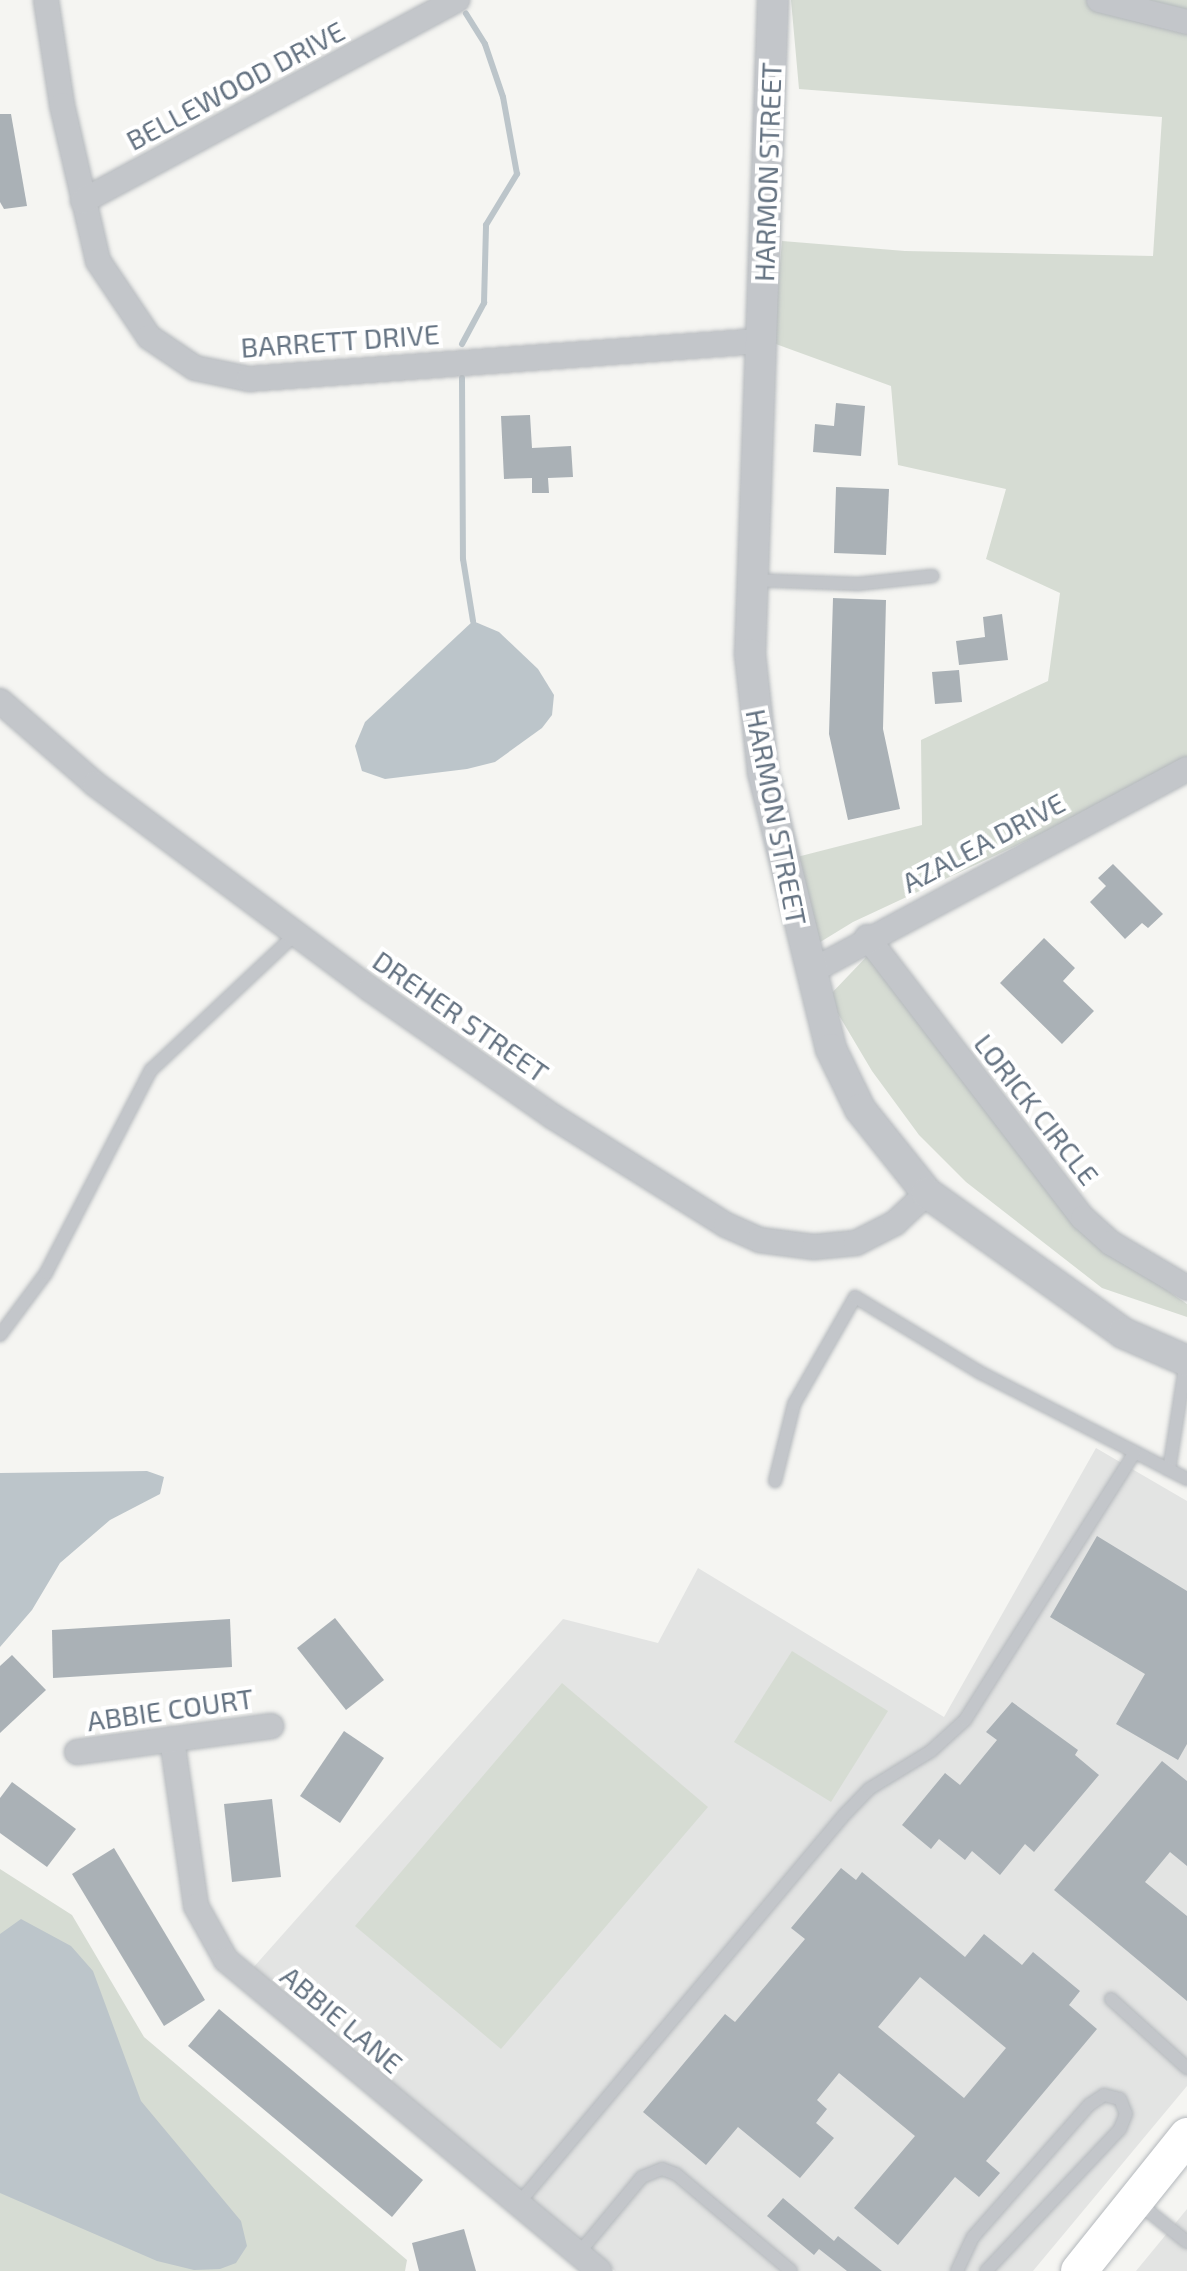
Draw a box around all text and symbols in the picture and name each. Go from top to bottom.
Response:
street label: BELLEWOOD DRIVE [120,13,350,157]
street label: HARMON STREET [746,62,788,282]
street label: BARRETT DRIVE [239,316,441,364]
street label: HARMON STREET [740,706,814,928]
street label: AZALEA DRIVE [895,785,1071,899]
street label: DREHER STREET [367,943,555,1089]
street label: LORICK CIRCLE [968,1027,1106,1191]
street label: ABBIE COURT [85,1681,255,1737]
street label: ABBIE LANE [274,1958,410,2080]

